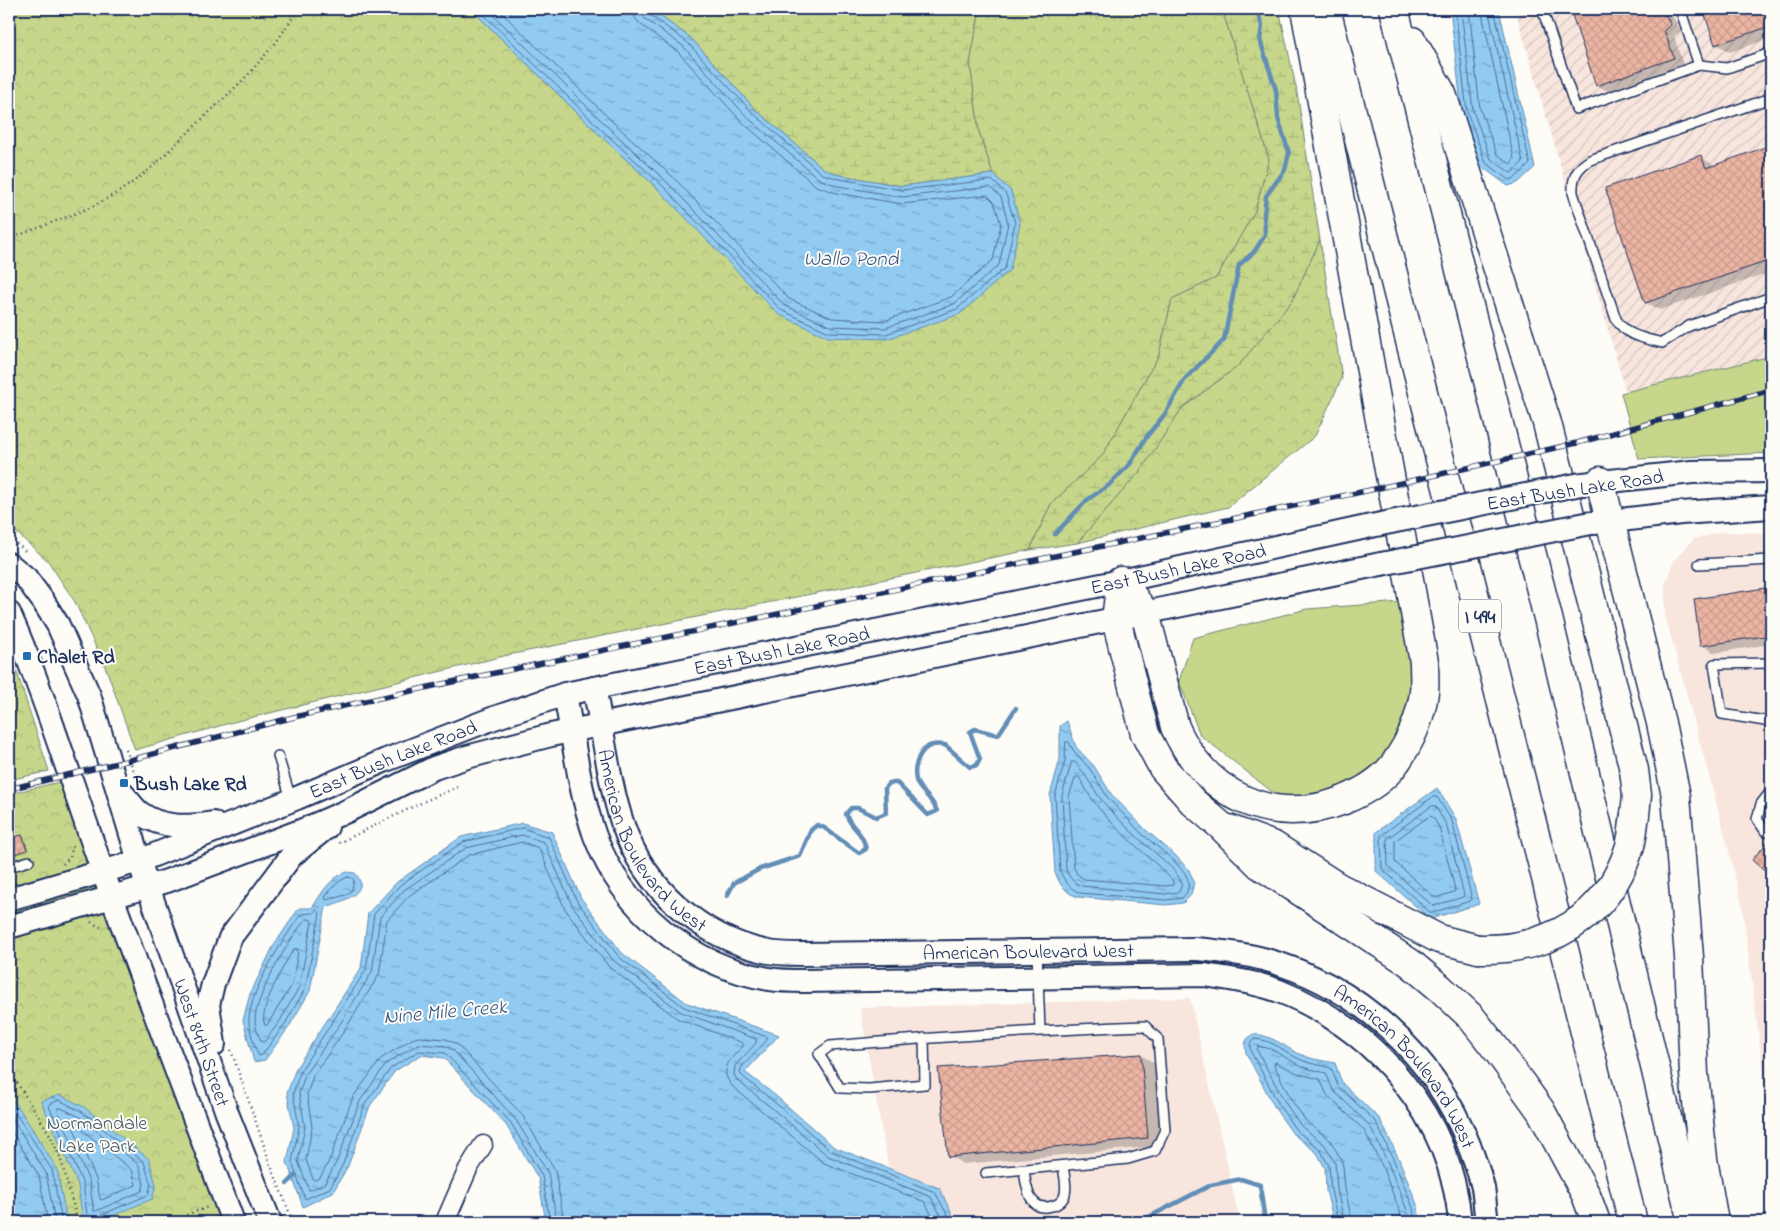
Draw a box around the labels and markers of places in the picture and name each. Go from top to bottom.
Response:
place label: Chalet Rd [37,644,115,673]
marker: Chalet Rd [21,650,33,662]
place label: Bush Lake Rd [133,771,247,800]
marker: Bush Lake Rd [118,777,130,789]

